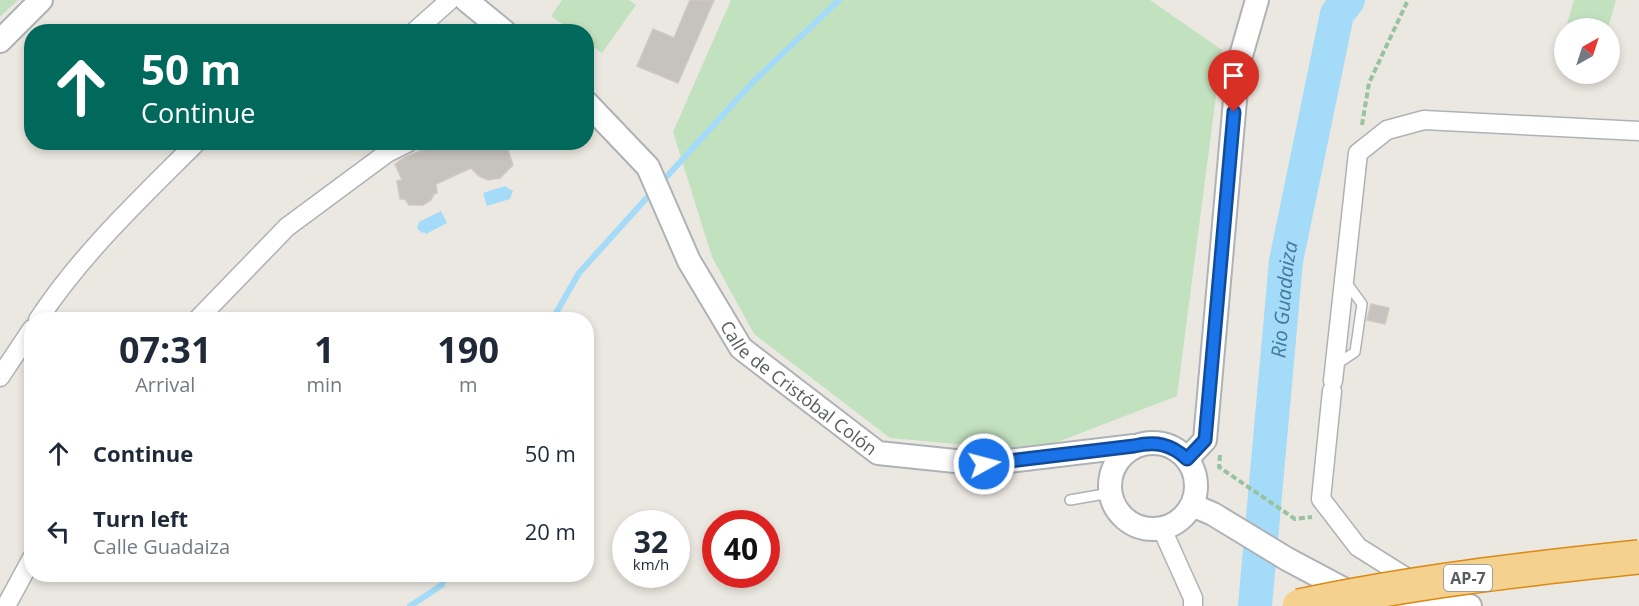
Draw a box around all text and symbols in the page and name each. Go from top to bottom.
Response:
north arrow [1554,18,1620,84]
map controls [1554,18,1620,84]
text: 50 m [141,40,241,97]
icon: ahead [42,48,120,126]
pin [1208,50,1259,112]
icon: arrive [1217,59,1250,92]
text: Continue [141,94,256,131]
water label: Rio Guadaiza [1264,238,1303,359]
street label: Calle de Cristóbal Colón [715,316,882,460]
text: 07:31 [119,325,212,374]
text: 1 [314,325,335,374]
text: 190 [437,325,499,374]
text: Arrival [135,371,195,398]
text: min [306,371,342,398]
text: m [459,371,477,398]
position arrow [952,432,1016,496]
icon: ahead [42,437,75,470]
text: Continue [93,438,193,468]
text: 50 m [525,438,576,468]
text: Turn left [93,503,188,533]
speed limit sign: 40 [702,510,780,588]
icon: left [42,515,75,548]
text: 20 m [525,516,576,546]
text: 32 [634,521,668,562]
text: Calle Guadaiza [93,533,230,560]
text: km/h [633,554,669,574]
road number: AP-7 [1444,565,1492,591]

